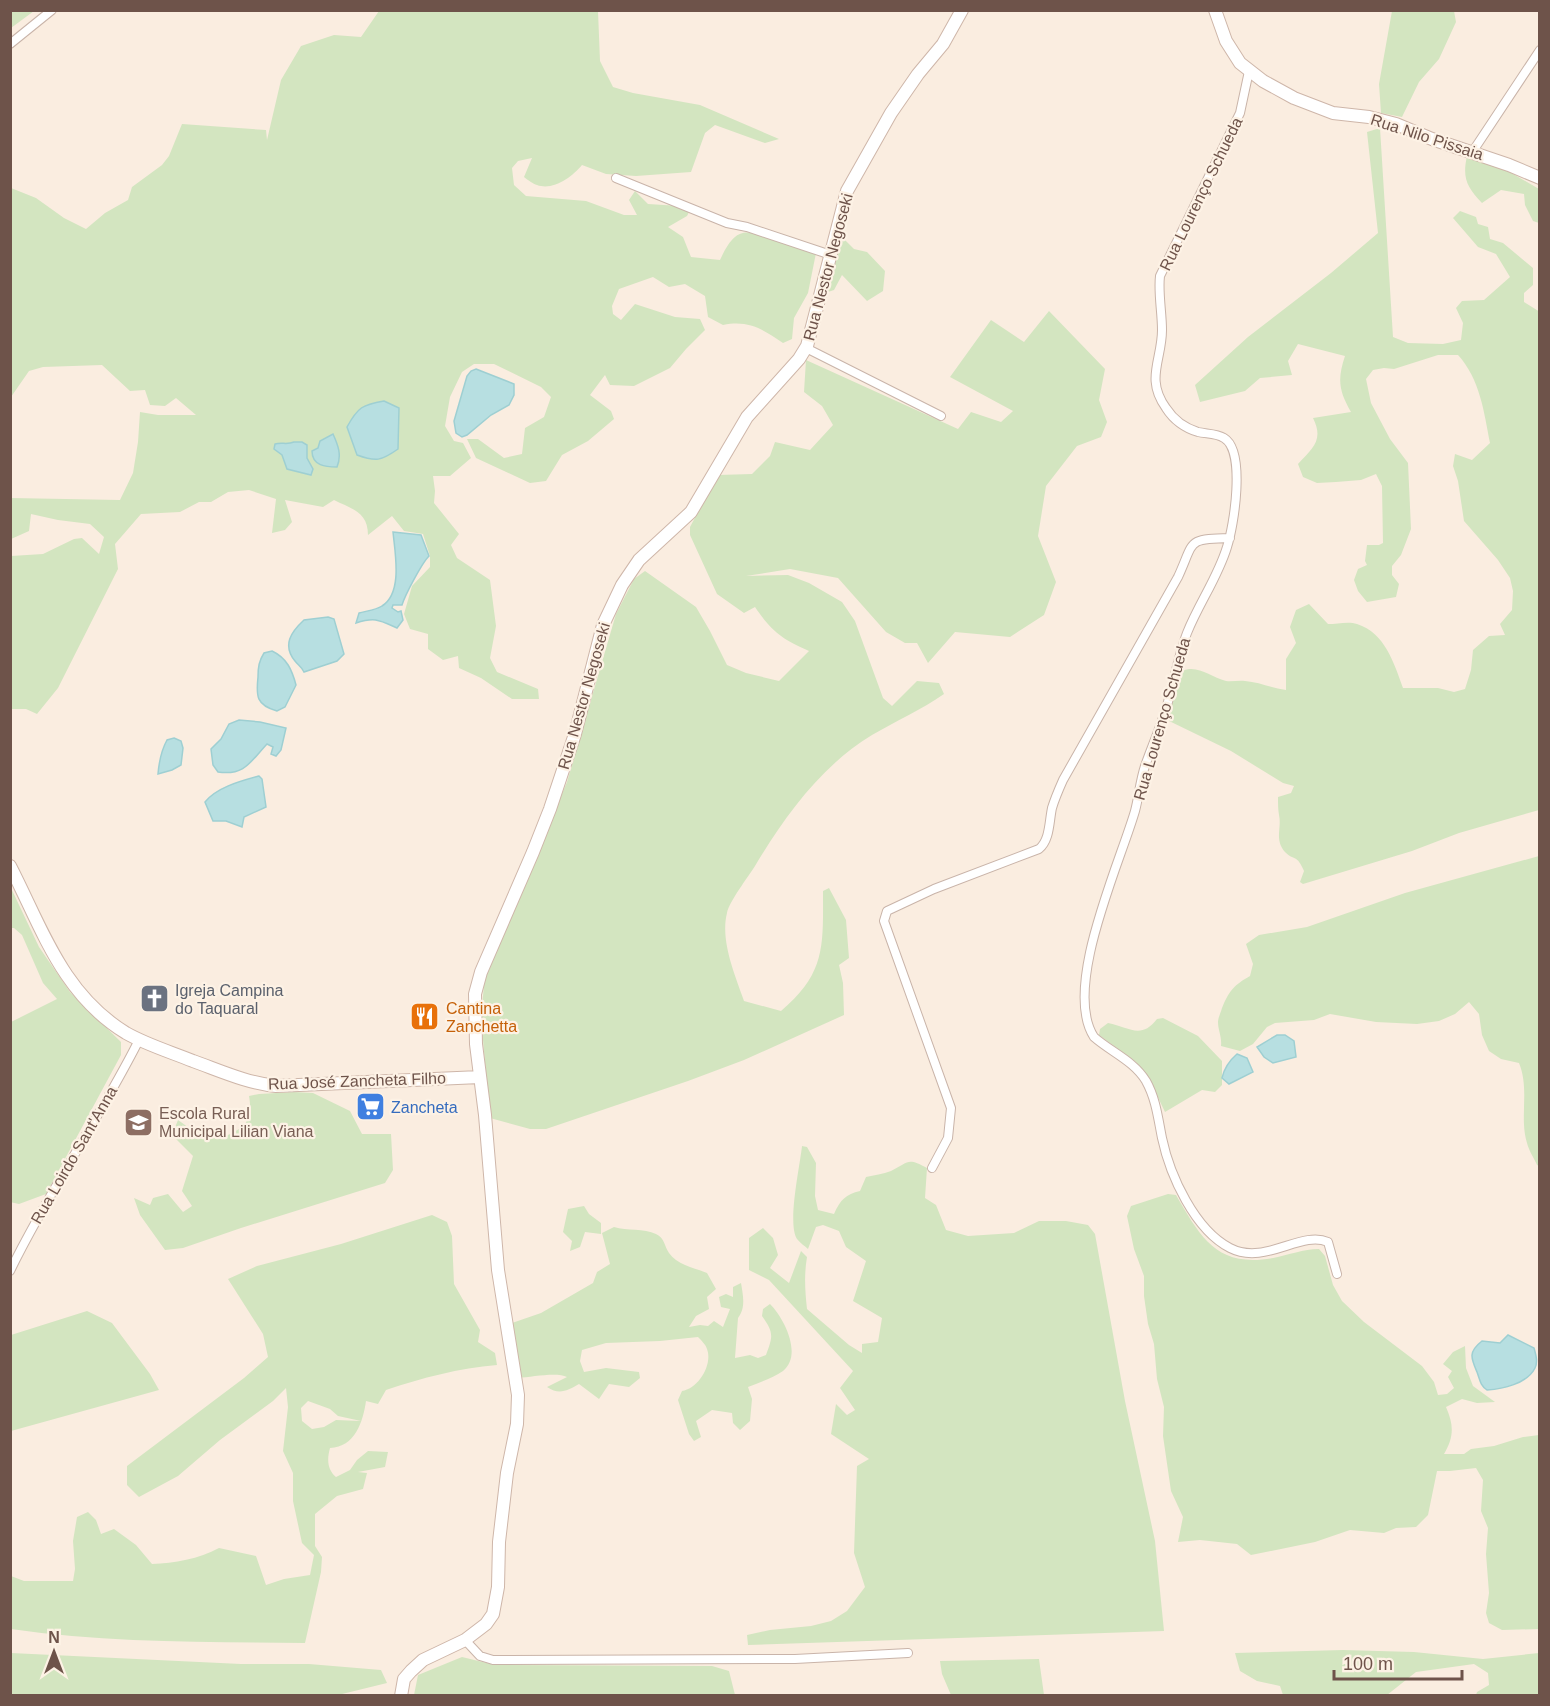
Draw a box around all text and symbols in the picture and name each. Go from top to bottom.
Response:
street label: Rua Nilo Pissaia [1369,111,1486,163]
street label: Rua Lourenço Schueda [1157,115,1246,273]
street label: Rua Nestor Negoseki [800,191,856,343]
street label: Rua Nestor Negoseki [555,621,613,771]
street label: Rua Lourenço Schueda [1131,636,1193,802]
place label: Igreja Campina do Taquaral [175,982,284,1017]
church icon: Igreja Campina do Taquaral [138,983,170,1015]
place label: Cantina Zanchetta [446,1000,517,1035]
restaurant icon: Cantina Zanchetta [409,1001,441,1033]
street label: Rua José Zancheta Filho [268,1069,446,1093]
street label: Rua Loirdo Sant'Anna [28,1083,120,1227]
supermarket icon: Zancheta [354,1091,386,1123]
place label: Zancheta [391,1099,458,1116]
place label: Escola Rural Municipal Lilian Viana [159,1105,314,1140]
school or university icon: Escola Rural Municipal Lilian Viana [122,1106,154,1138]
north arrow [24,1622,84,1682]
text: N [48,1629,60,1646]
scale bar [1334,1643,1462,1681]
text: 100 m [1343,1654,1393,1674]

